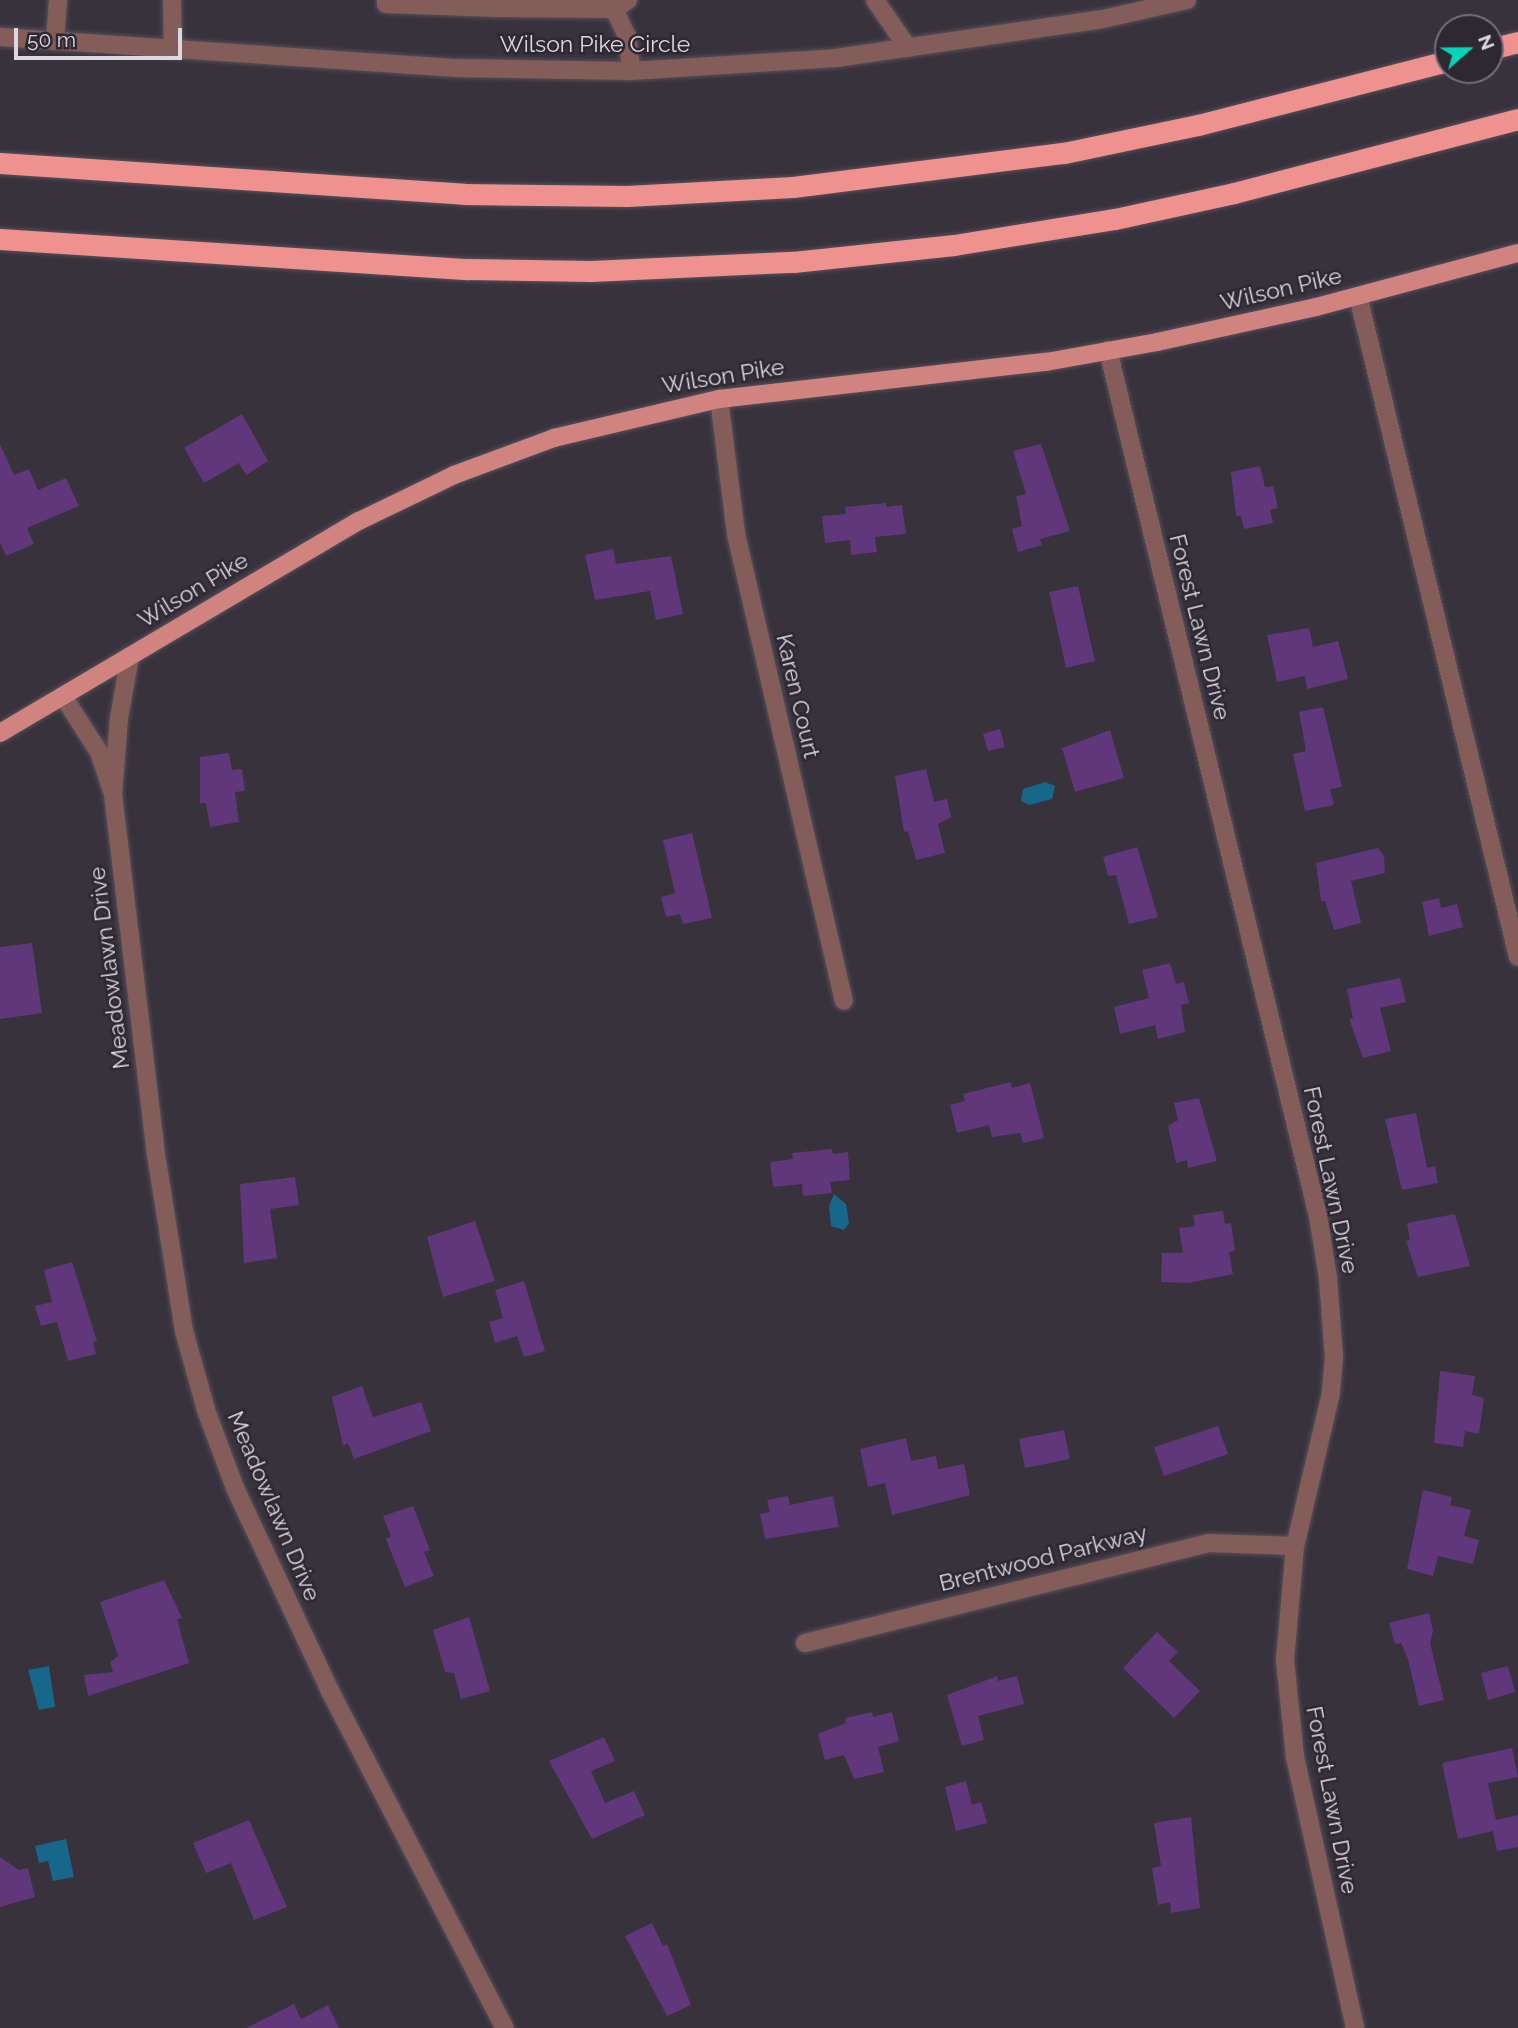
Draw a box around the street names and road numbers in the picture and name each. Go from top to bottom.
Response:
street label: Wilson Pike Circle [500,30,690,58]
street label: Wilson Pike [1218,262,1344,316]
street label: Wilson Pike [660,353,786,399]
street label: Forest Lawn Drive [1164,531,1236,723]
street label: Wilson Pike [133,546,253,634]
street label: Karen Court [770,631,826,761]
street label: Meadowlawn Drive [83,865,135,1071]
street label: Forest Lawn Drive [1298,1084,1364,1276]
street label: Meadowlawn Drive [222,1407,326,1605]
street label: Brentwood Parkway [936,1519,1150,1597]
street label: Forest Lawn Drive [1300,1704,1364,1896]

